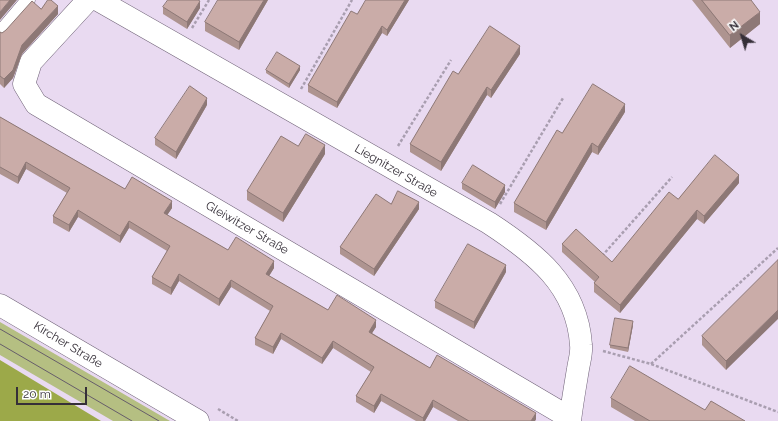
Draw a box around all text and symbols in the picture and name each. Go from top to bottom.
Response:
north arrow [722,16,762,56]
text: N [727,18,742,34]
street label: Liegnitzer Straße [352,141,440,201]
street label: Gleiwitzer Straße [203,198,291,258]
street label: Kircher Straße [31,319,105,371]
scale bar [18,379,89,405]
text: 20 m [23,387,51,401]

